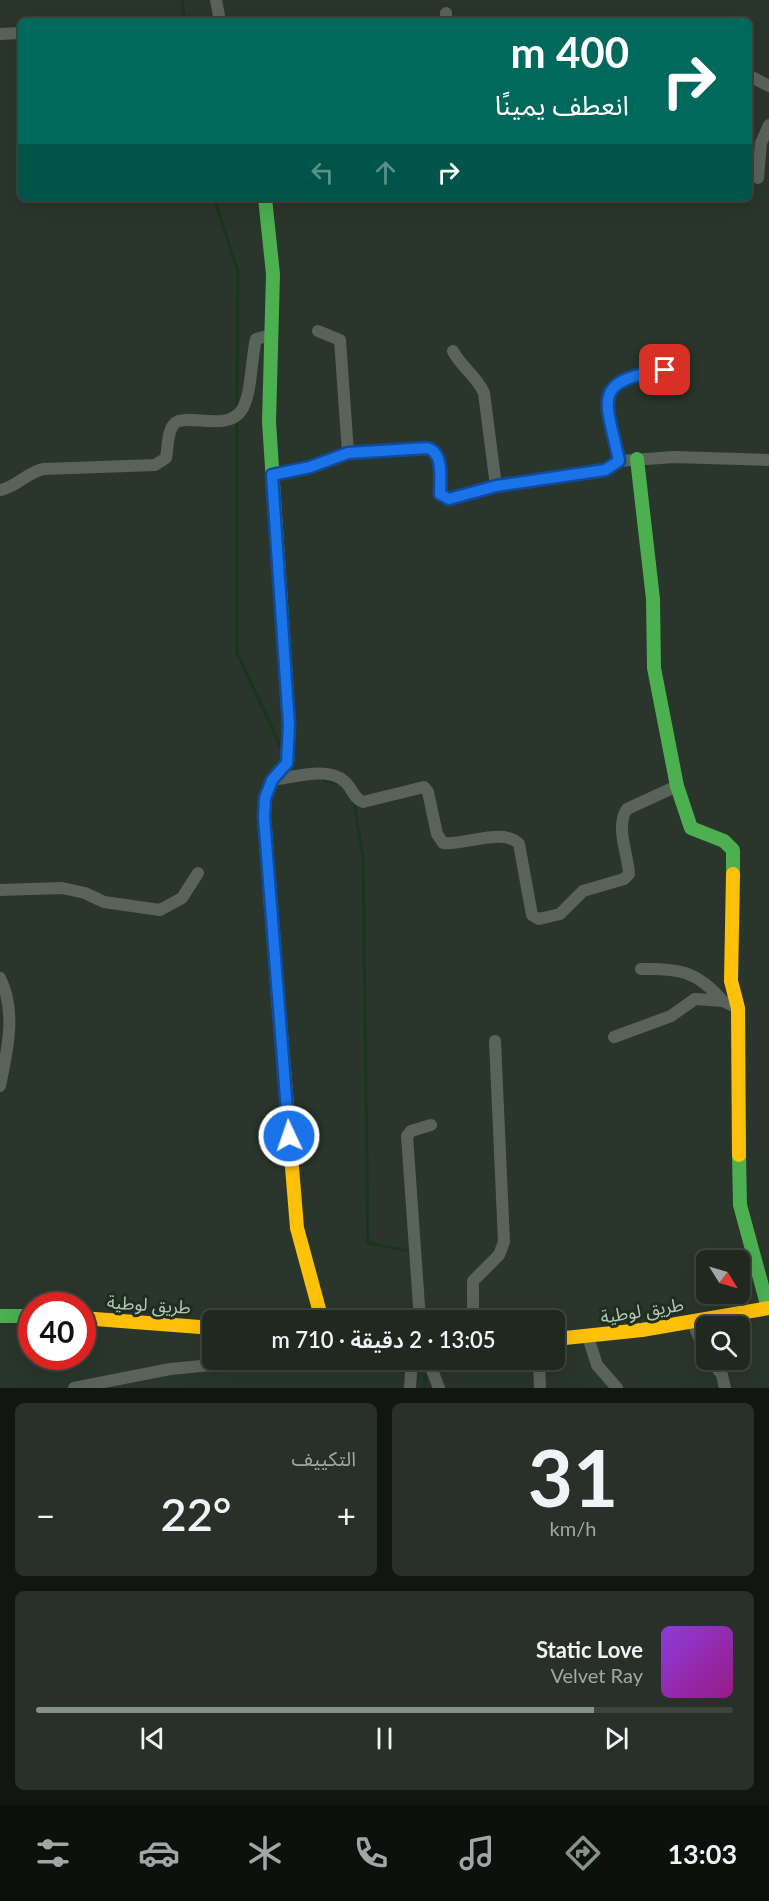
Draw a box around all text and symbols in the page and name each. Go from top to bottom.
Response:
text: 400 m [511,27,629,77]
icon: right [650,42,728,120]
text: انعطف يمينًا [495,88,629,121]
icon: left [306,156,339,189]
icon: ahead [369,156,402,189]
icon: right [432,156,465,189]
pin [639,344,690,395]
icon: arrive [648,353,681,386]
position arrow [257,1104,321,1168]
north arrow [696,1250,750,1304]
map controls [696,1250,750,1370]
street label: طريق لوطية [106,1290,192,1319]
speed limit sign: 40 [18,1292,96,1370]
street label: طريق لوطية [599,1293,685,1328]
button: search [696,1316,750,1370]
text: 13:05 · 2 دقيقة · 710 m [272,1326,496,1353]
text: 31 [528,1430,618,1524]
text: التكييف [292,1446,356,1470]
text: 22° [161,1487,231,1541]
text: − [36,1495,55,1535]
text: + [337,1495,356,1535]
text: km/h [550,1516,596,1540]
text: Static Love [536,1636,643,1663]
text: Velvet Ray [550,1663,643,1687]
icon: previous [136,1722,169,1755]
icon: pause [368,1722,401,1755]
icon: next [600,1722,633,1755]
icon: filters [32,1832,74,1874]
icon: car [138,1832,180,1874]
icon: climate [244,1832,286,1874]
icon: phone [350,1832,392,1874]
icon: music [456,1832,498,1874]
icon: directions [562,1832,604,1874]
text: 13:03 [667,1837,737,1870]

